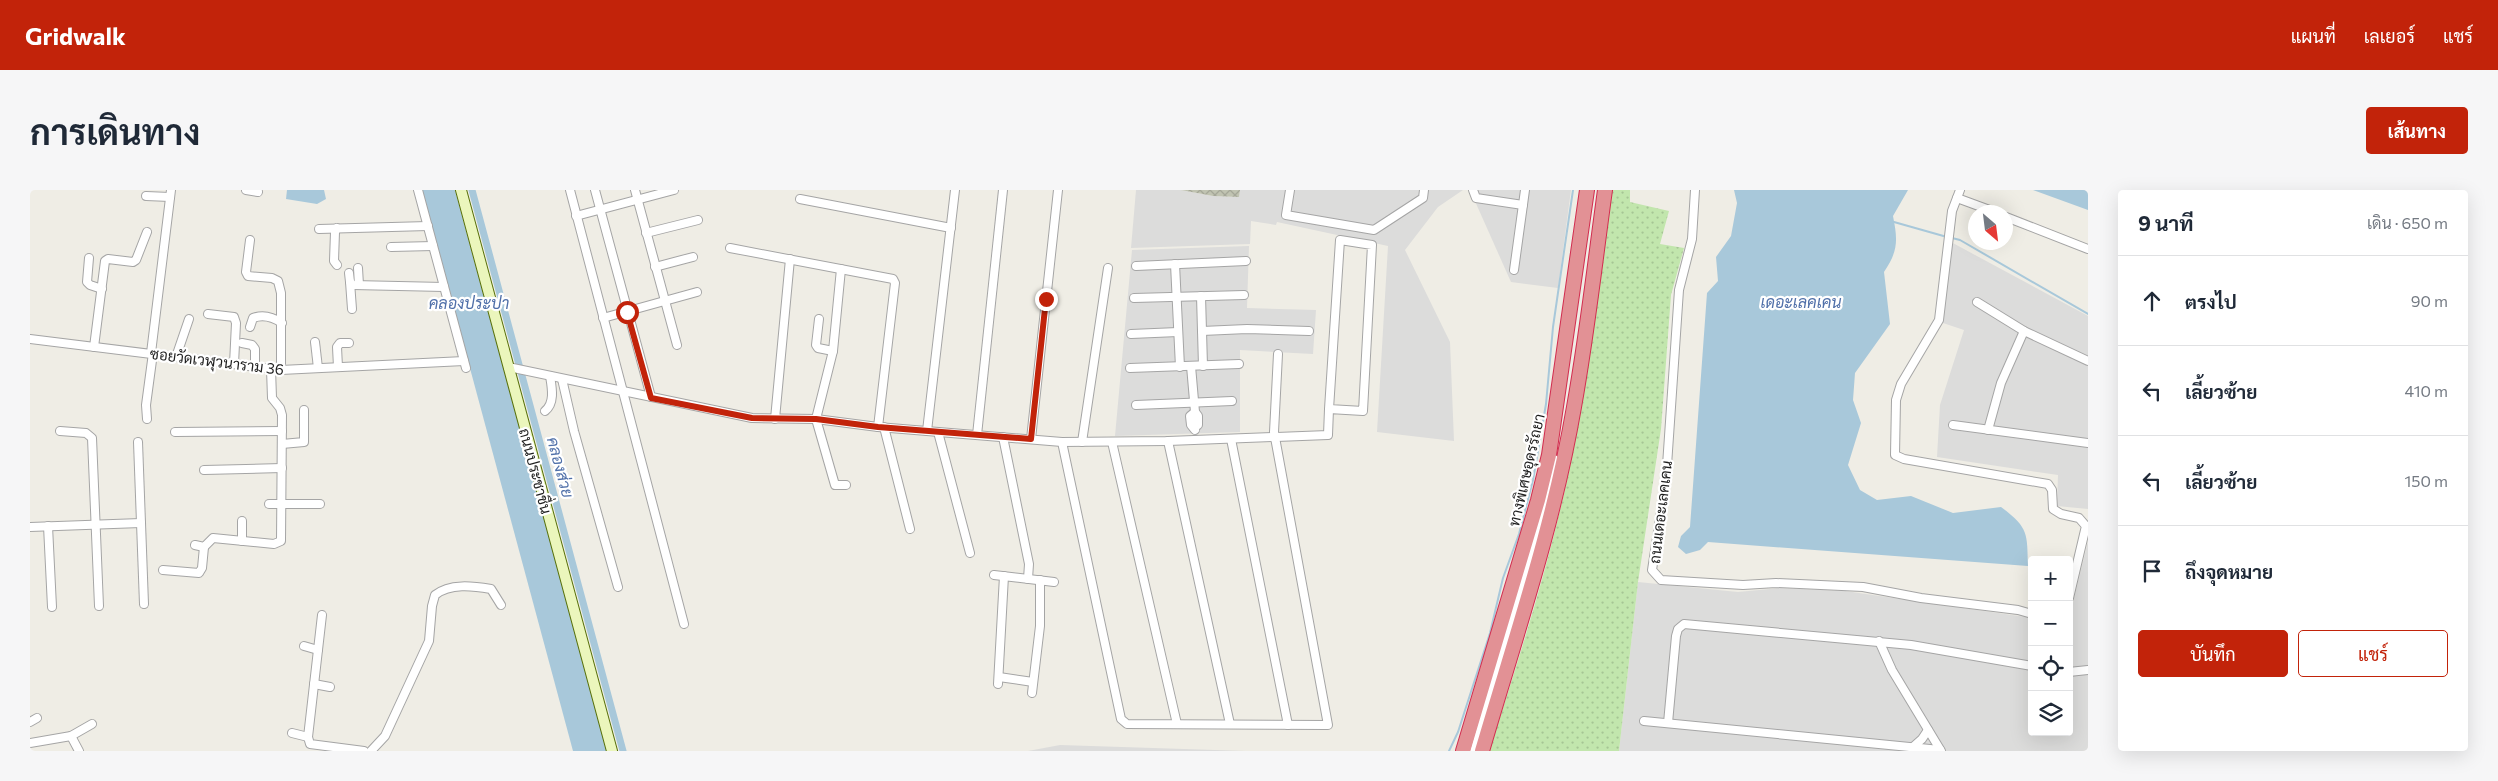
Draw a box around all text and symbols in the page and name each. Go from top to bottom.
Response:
text: Gridwalk [25,21,126,50]
text: แผนที่ [2291,25,2336,47]
text: เลเยอร์ [2364,25,2415,47]
text: แชร์ [2443,25,2473,47]
button: เส้นทาง [2366,107,2468,154]
text: การเดินทาง [30,109,200,152]
north arrow [1968,205,2013,250]
text: 9 นาที [2138,210,2194,235]
text: เดิน · 650 m [2367,213,2448,232]
icon: ahead [2138,287,2166,315]
route end [1035,288,1058,311]
text: ตรงไป [2185,290,2237,313]
text: 90 m [2411,291,2448,310]
water label: เดอะเลคเคน [1760,292,1842,311]
water label: คลองประปา [429,293,510,312]
route start [616,301,639,324]
street label: ซอยวัดเวฬุวนาราม 36 [148,344,285,381]
icon: left [2138,377,2166,405]
text: เลี้ยวซ้าย [2185,380,2257,403]
text: 410 m [2405,381,2448,400]
street label: ทางพิเศษอุดรรัถยา [1504,412,1551,529]
street label: ถนนประชาชื่น [516,425,561,516]
water label: คลองส่วย [544,434,578,500]
street label: ถนนเดอะเลคเคน [1645,459,1675,565]
icon: left [2138,467,2166,495]
text: เลี้ยวซ้าย [2185,470,2257,493]
text: 150 m [2405,471,2448,490]
map controls [2028,556,2073,736]
button: + [2028,556,2073,601]
icon: arrive [2138,557,2166,585]
text: ถึงจุดหมาย [2185,560,2273,583]
button: − [2028,601,2073,646]
button: บันทึก [2138,630,2288,677]
button: แชร์ [2298,630,2448,677]
button: locate [2028,646,2073,691]
button: layers [2028,691,2073,736]

